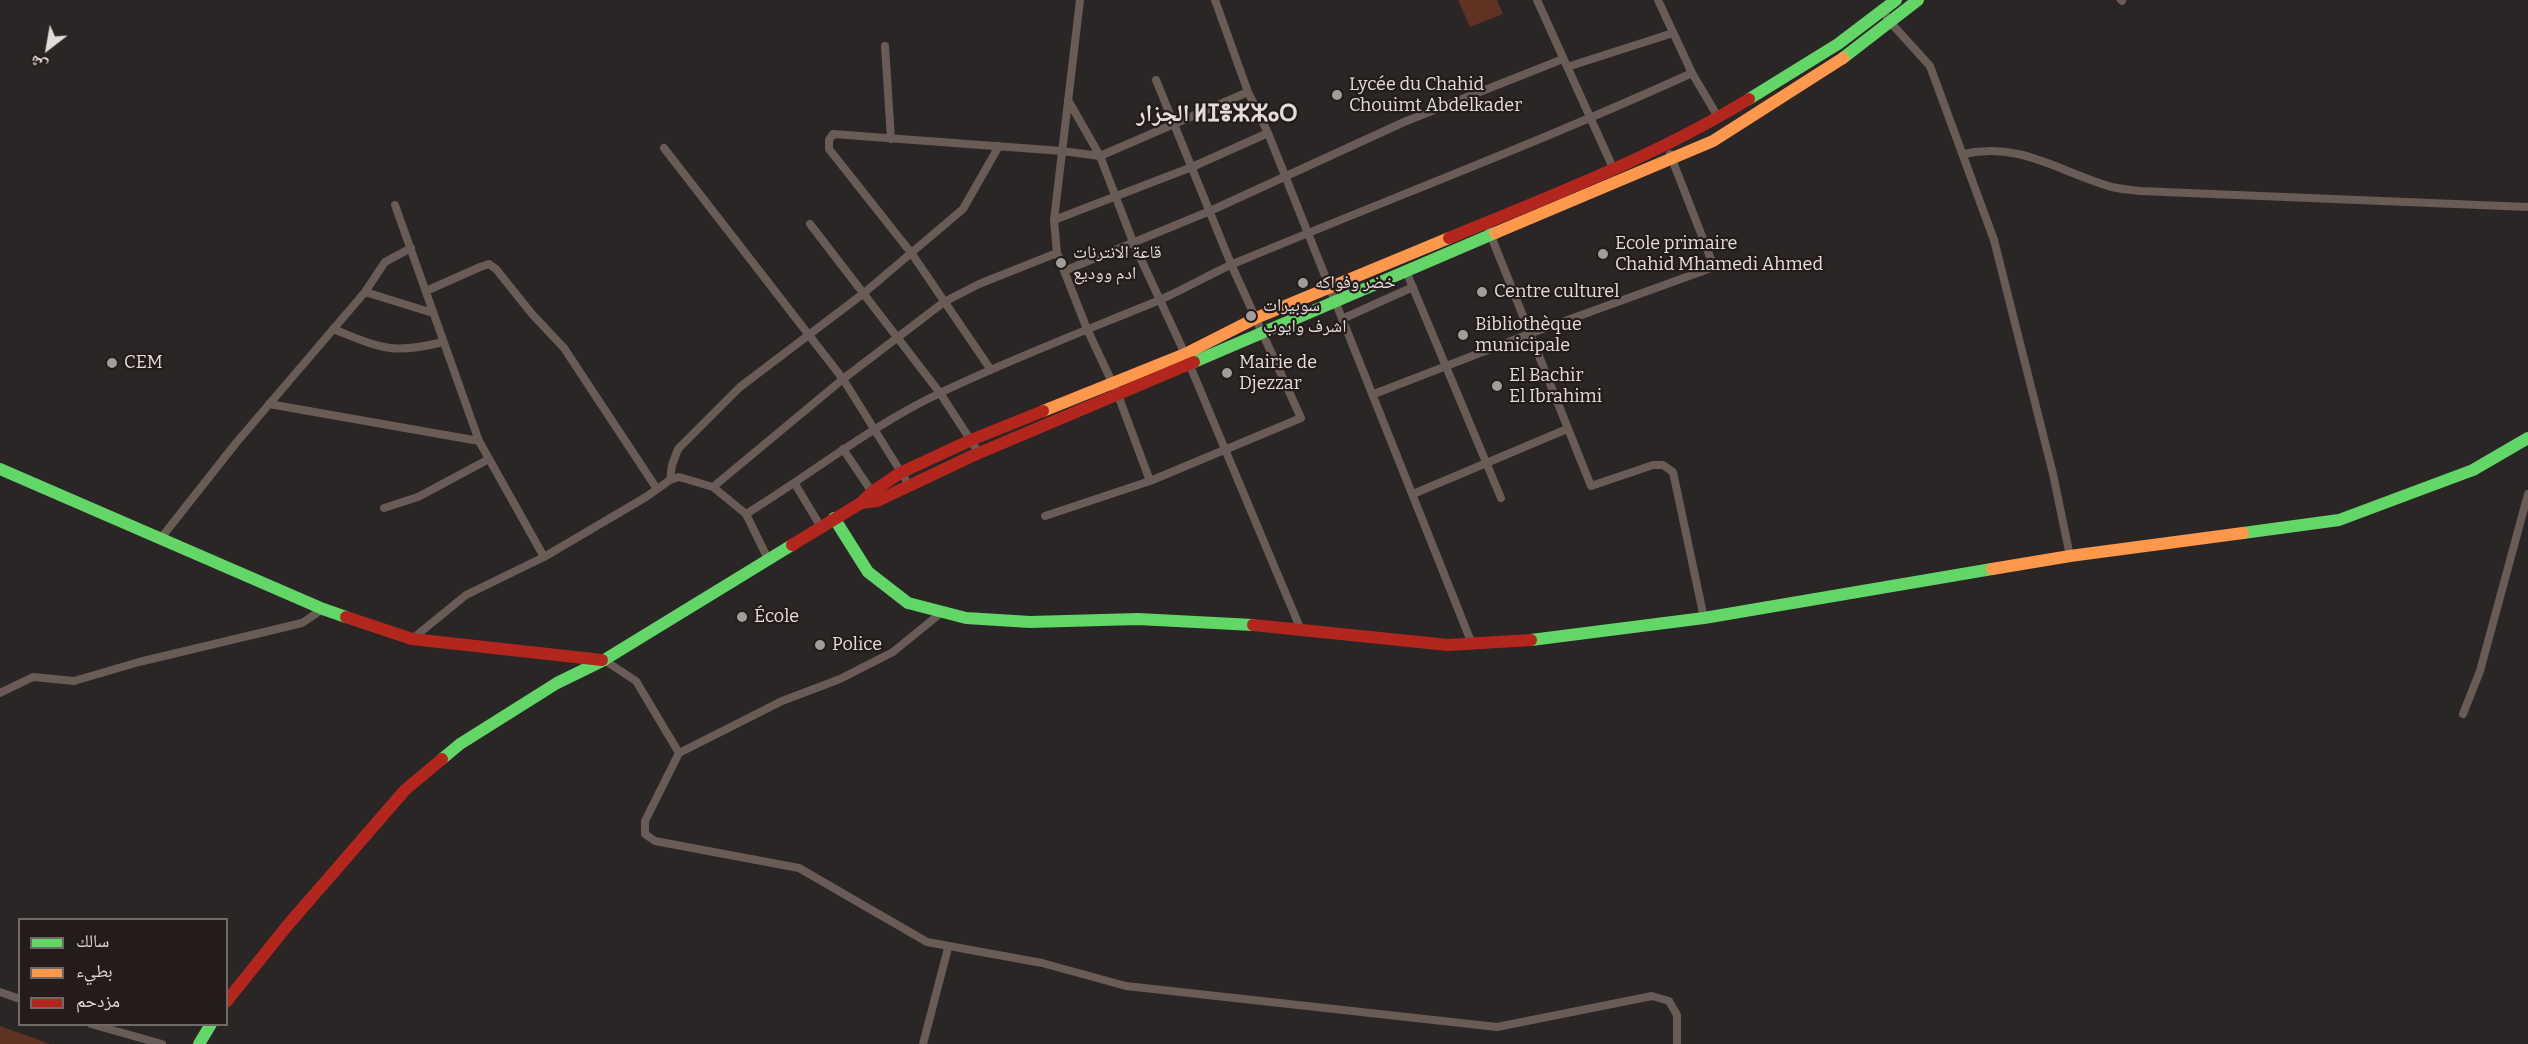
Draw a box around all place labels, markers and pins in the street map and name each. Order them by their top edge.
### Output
place label: Lycée du Chahid Chouimt Abdelkader [1349,74,1522,116]
marker: Lycée du Chahid Chouimt Abdelkader [1330,88,1344,102]
place label: Ecole primaire Chahid Mhamedi Ahmed [1615,233,1823,276]
place label: قاعة الانترنات ادم ووديع [1073,242,1162,284]
marker: Ecole primaire Chahid Mhamedi Ahmed [1596,247,1610,261]
marker: قاعة الانترنات ادم ووديع [1054,256,1068,270]
place label: خضر وفواكه [1315,272,1396,294]
marker: خضر وفواكه [1296,276,1310,290]
place label: Centre culturel [1494,281,1619,303]
marker: Centre culturel [1475,285,1489,299]
place label: سوبيرات اشرف وايوب [1263,295,1346,338]
marker: سوبيرات اشرف وايوب [1244,309,1258,323]
place label: Bibliothèque municipale [1475,314,1582,356]
marker: Bibliothèque municipale [1456,328,1470,342]
place label: CEM [124,352,163,374]
place label: Mairie de Djezzar [1239,352,1317,394]
marker: CEM [105,356,119,370]
place label: El Bachir El Ibrahimi [1509,365,1602,407]
marker: Mairie de Djezzar [1220,366,1234,380]
marker: El Bachir El Ibrahimi [1490,379,1504,393]
place label: École [754,606,799,628]
marker: École [735,610,749,624]
place label: Police [832,634,882,656]
marker: Police [813,638,827,652]

